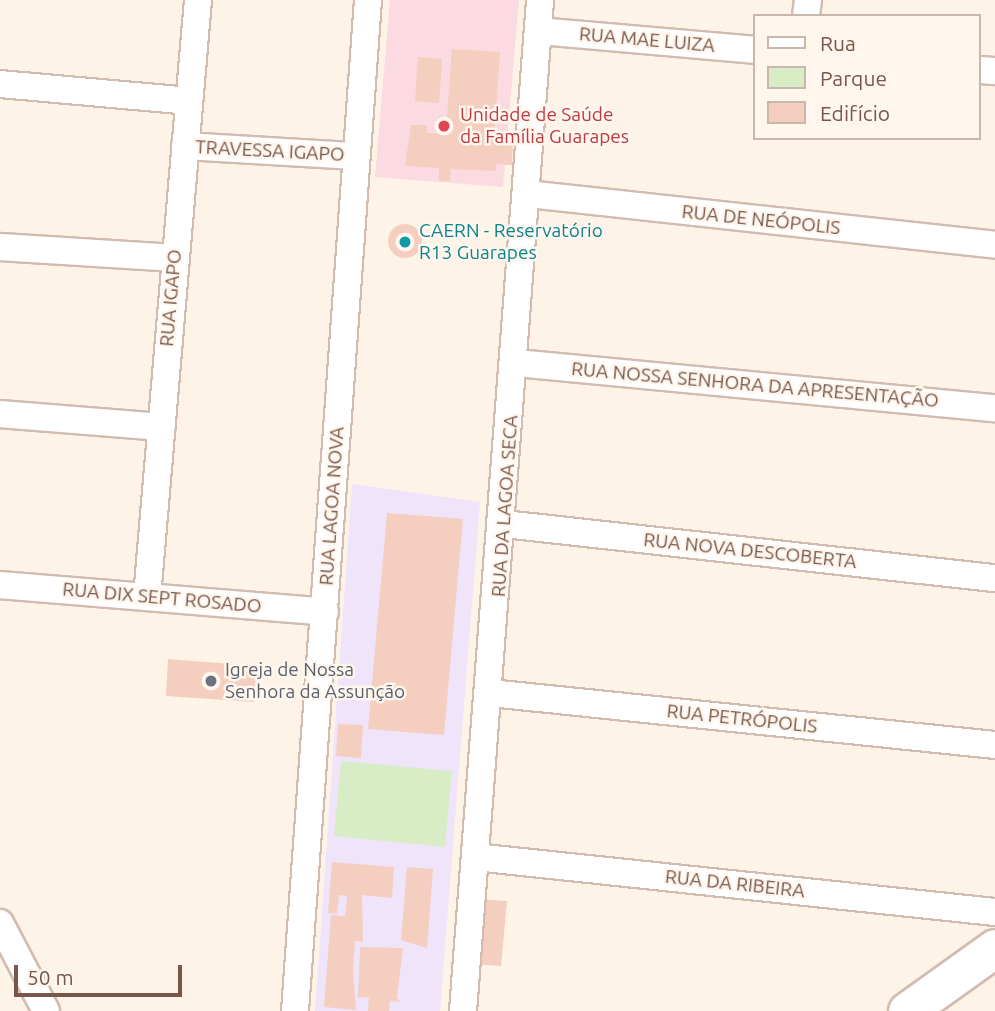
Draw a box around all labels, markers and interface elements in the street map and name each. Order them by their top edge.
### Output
legend [754,14,981,140]
street label: RUA MAE LUIZA [578,23,716,57]
text: Rua [820,31,856,55]
text: Parque [820,66,887,90]
text: Edifício [820,101,890,125]
place label: Unidade de Saúde da Família Guarapes [460,104,629,148]
marker: Unidade de Saúde da Família Guarapes [434,116,454,136]
street label: TRAVESSA IGAPO [195,136,345,166]
street label: RUA DE NEÓPOLIS [681,200,841,240]
place label: CAERN - Reservatório R13 Guarapes [419,220,603,264]
marker: CAERN - Reservatório R13 Guarapes [397,234,413,250]
street label: RUA IGAPO [155,248,187,348]
street label: RUA NOSSA SENHORA DA APRESENTAÇÃO [570,358,940,412]
street label: RUA DA LAGOA SECA [487,414,523,598]
street label: RUA LAGOA NOVA [315,426,349,586]
street label: RUA NOVA DESCOBERTA [642,528,858,574]
street label: RUA DIX SEPT ROSADO [62,578,262,618]
place label: Igreja de Nossa Senhora da Assunção [225,659,405,703]
marker: Igreja de Nossa Senhora da Assunção [203,673,219,689]
street label: RUA PETRÓPOLIS [666,700,818,738]
street label: RUA DA RIBEIRA [664,865,806,903]
scale bar [18,951,186,995]
text: 50 m [27,965,74,989]

